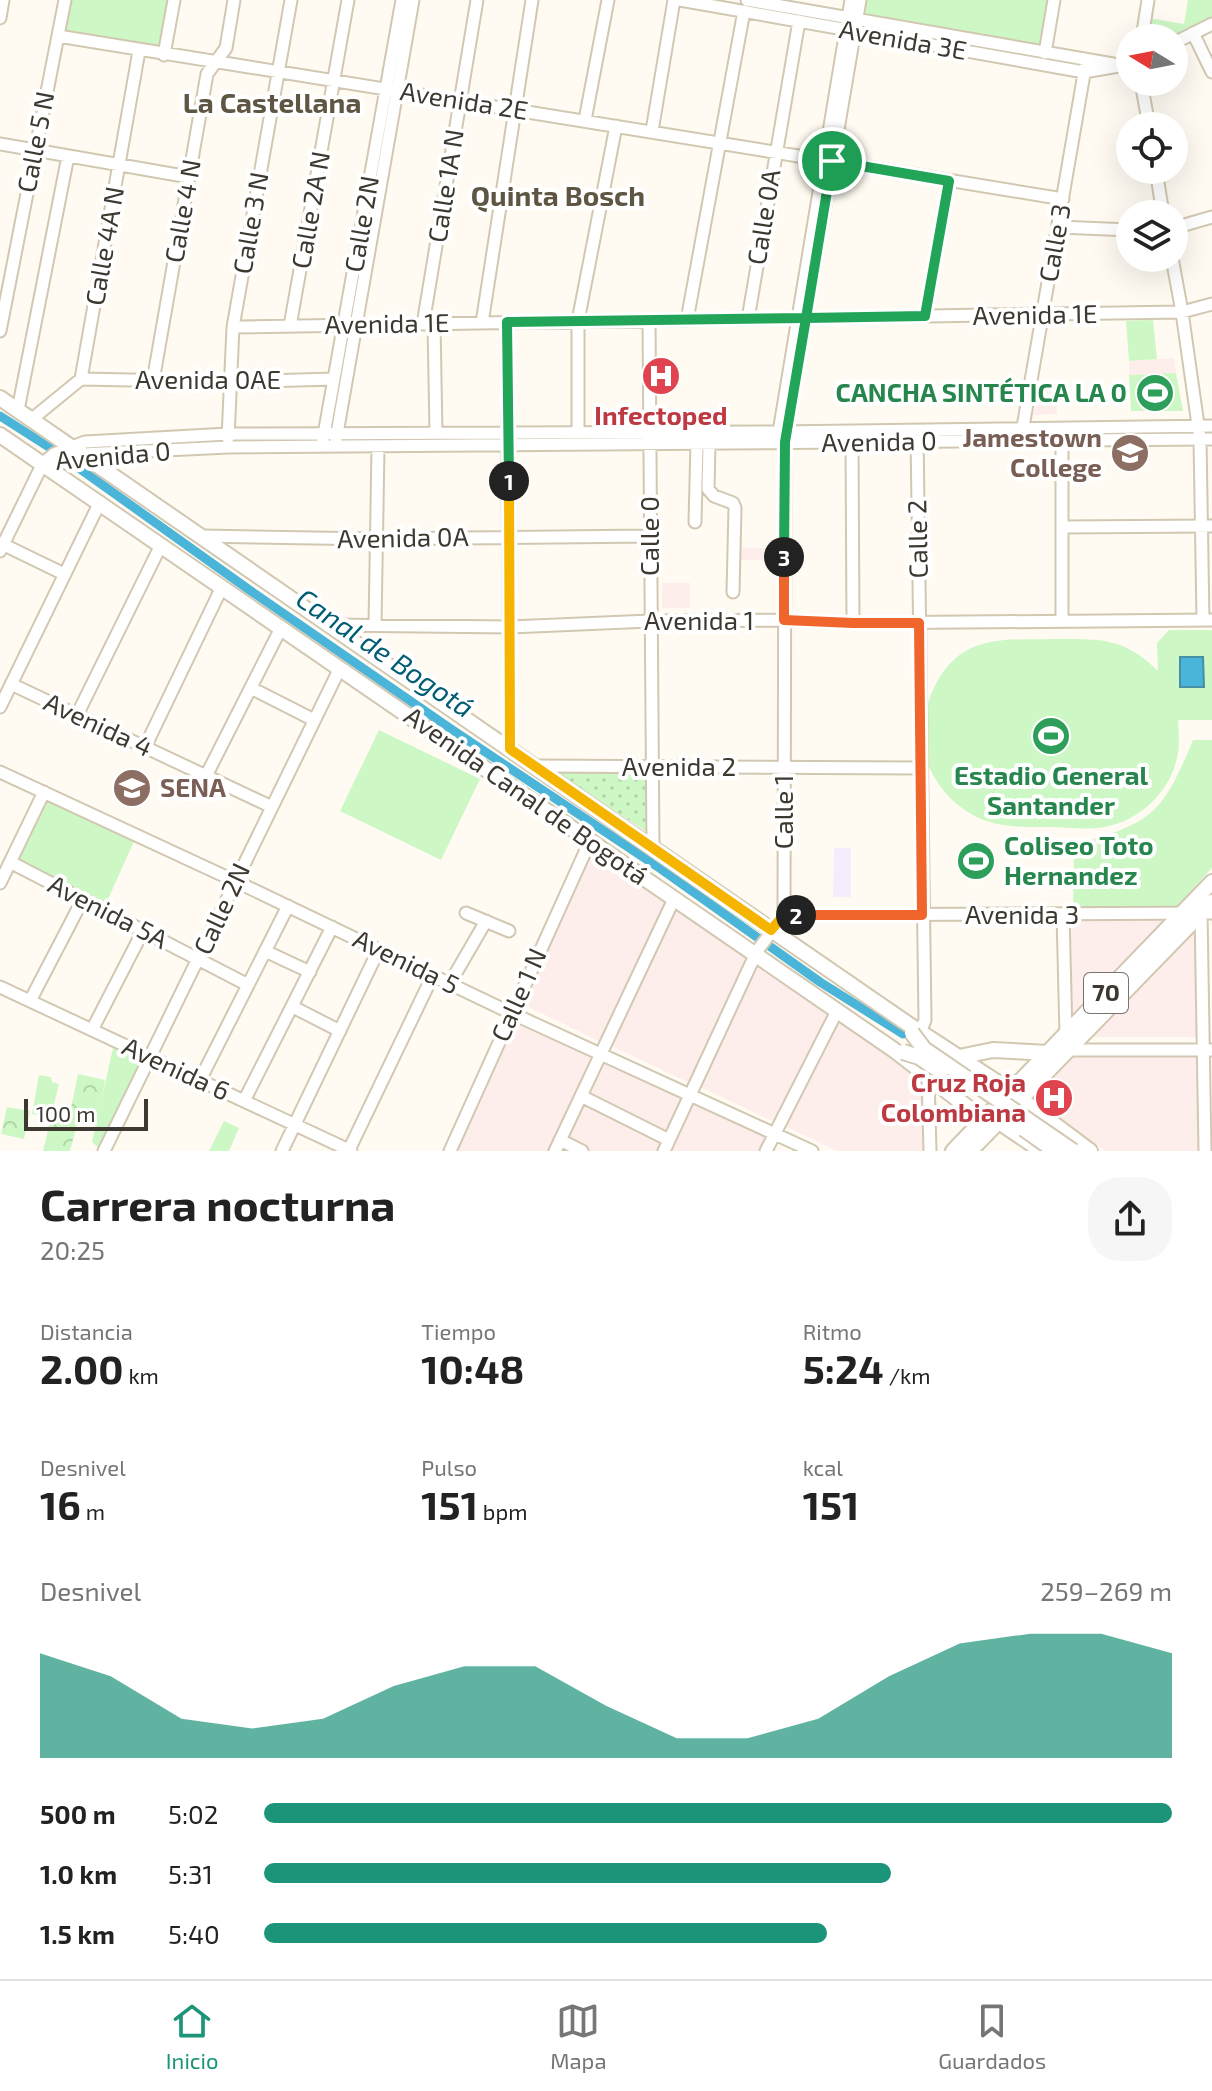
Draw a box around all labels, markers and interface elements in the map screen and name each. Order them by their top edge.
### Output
street label: Avenida 3E [837,12,969,65]
north arrow [1116,24,1188,96]
map controls [1116,24,1188,272]
street label: Avenida 2E [398,74,530,125]
district label: La Castellana [183,85,361,119]
street label: Calle 5 N [10,89,60,195]
button: locate [1116,112,1188,184]
street label: Calle 1A N [420,127,469,245]
pin [798,127,866,195]
icon: arrive [810,139,854,183]
street label: Calle 2A N [284,149,335,271]
street label: Calle 4 N [157,157,206,265]
street label: Calle 0A [740,167,785,267]
street label: Calle 3 N [225,169,274,276]
street label: Calle 2N [337,173,384,274]
district label: Quinta Bosch [471,178,645,213]
street label: Calle 4A N [78,184,129,308]
button: layers [1116,200,1188,272]
street label: Calle 3 [1031,201,1076,284]
street label: Avenida 1E [972,297,1098,330]
street label: Avenida 1E [324,306,450,339]
hospital icon: Infectoped [640,355,682,397]
street label: Avenida 0AE [135,363,281,394]
sports icon: CANCHA SINTÉTICA LA 0 [1134,372,1176,414]
place label: CANCHA SINTÉTICA LA 0 [836,376,1127,407]
place label: Infectoped [594,399,728,430]
place label: Jamestown College [963,421,1102,482]
street label: Avenida 0 [821,424,937,457]
school or university icon: Jamestown College [1109,432,1151,474]
street label: Avenida 0 [54,434,172,475]
pin: 1 [489,461,529,501]
text: 1 [504,468,514,494]
street label: Calle 0 [633,496,664,576]
street label: Calle 2 [900,499,933,579]
street label: Avenida 0A [337,520,469,553]
pin: 3 [764,537,804,577]
text: 3 [778,544,790,570]
water label: Canal de Bogotá [290,580,481,724]
street label: Avenida 1 [644,604,754,635]
street label: Avenida 4 [40,685,158,762]
street label: Avenida Canal de Bogotá [399,699,655,891]
sports icon: Estadio General Santander [1030,715,1072,757]
street label: Avenida 2 [622,750,736,781]
place label: Estadio General Santander [954,759,1149,820]
school or university icon: SENA [111,767,153,809]
place label: SENA [160,771,226,802]
street label: Calle 1 [767,775,798,849]
place label: Coliseo Toto Hernandez [1004,829,1154,890]
sports icon: Coliseo Toto Hernandez [955,840,997,882]
street label: Calle 2N [186,858,255,959]
street label: Avenida 5A [44,867,174,954]
pin: 2 [776,895,816,935]
street label: Avenida 3 [965,898,1079,929]
text: 2 [790,902,802,928]
street label: Avenida 5 [349,922,465,1000]
street label: Calle 1 N [483,943,552,1046]
road number: 70 [1084,973,1128,1013]
street label: Avenida 6 [118,1029,235,1106]
place label: Cruz Roja Colombiana [881,1066,1026,1127]
hospital icon: Cruz Roja Colombiana [1033,1077,1075,1119]
scale bar [24,1095,148,1131]
text: 100 m [36,1100,95,1126]
text: Carrera nocturna [40,1177,395,1230]
button: share [1088,1177,1172,1261]
text: 20:25 [40,1234,105,1265]
text: Distancia [40,1318,133,1344]
text: Tiempo [421,1318,496,1344]
text: Ritmo [803,1318,862,1344]
text: 2.00 [40,1344,123,1392]
text: 10:48 [421,1344,525,1392]
text: 5:24 [803,1344,884,1392]
text: km [123,1362,159,1388]
text: /km [884,1362,931,1388]
text: Desnivel [40,1454,126,1480]
text: Pulso [421,1454,477,1480]
text: kcal [803,1454,843,1480]
text: 16 [40,1480,81,1528]
text: 151 [421,1480,478,1528]
text: 151 [803,1480,859,1528]
text: m [81,1498,105,1524]
text: bpm [478,1498,527,1524]
text: Desnivel [40,1575,141,1606]
text: 259–269 m [1040,1575,1172,1606]
text: 500 m [40,1798,116,1829]
text: 5:02 [168,1798,218,1829]
text: 1.0 km [40,1858,117,1889]
text: 5:31 [168,1858,213,1889]
text: 1.5 km [40,1918,115,1949]
text: 5:40 [168,1918,220,1949]
tab: Inicio [166,1999,219,2073]
tab: Mapa [550,1999,606,2073]
tab: Guardados [938,1999,1046,2073]

